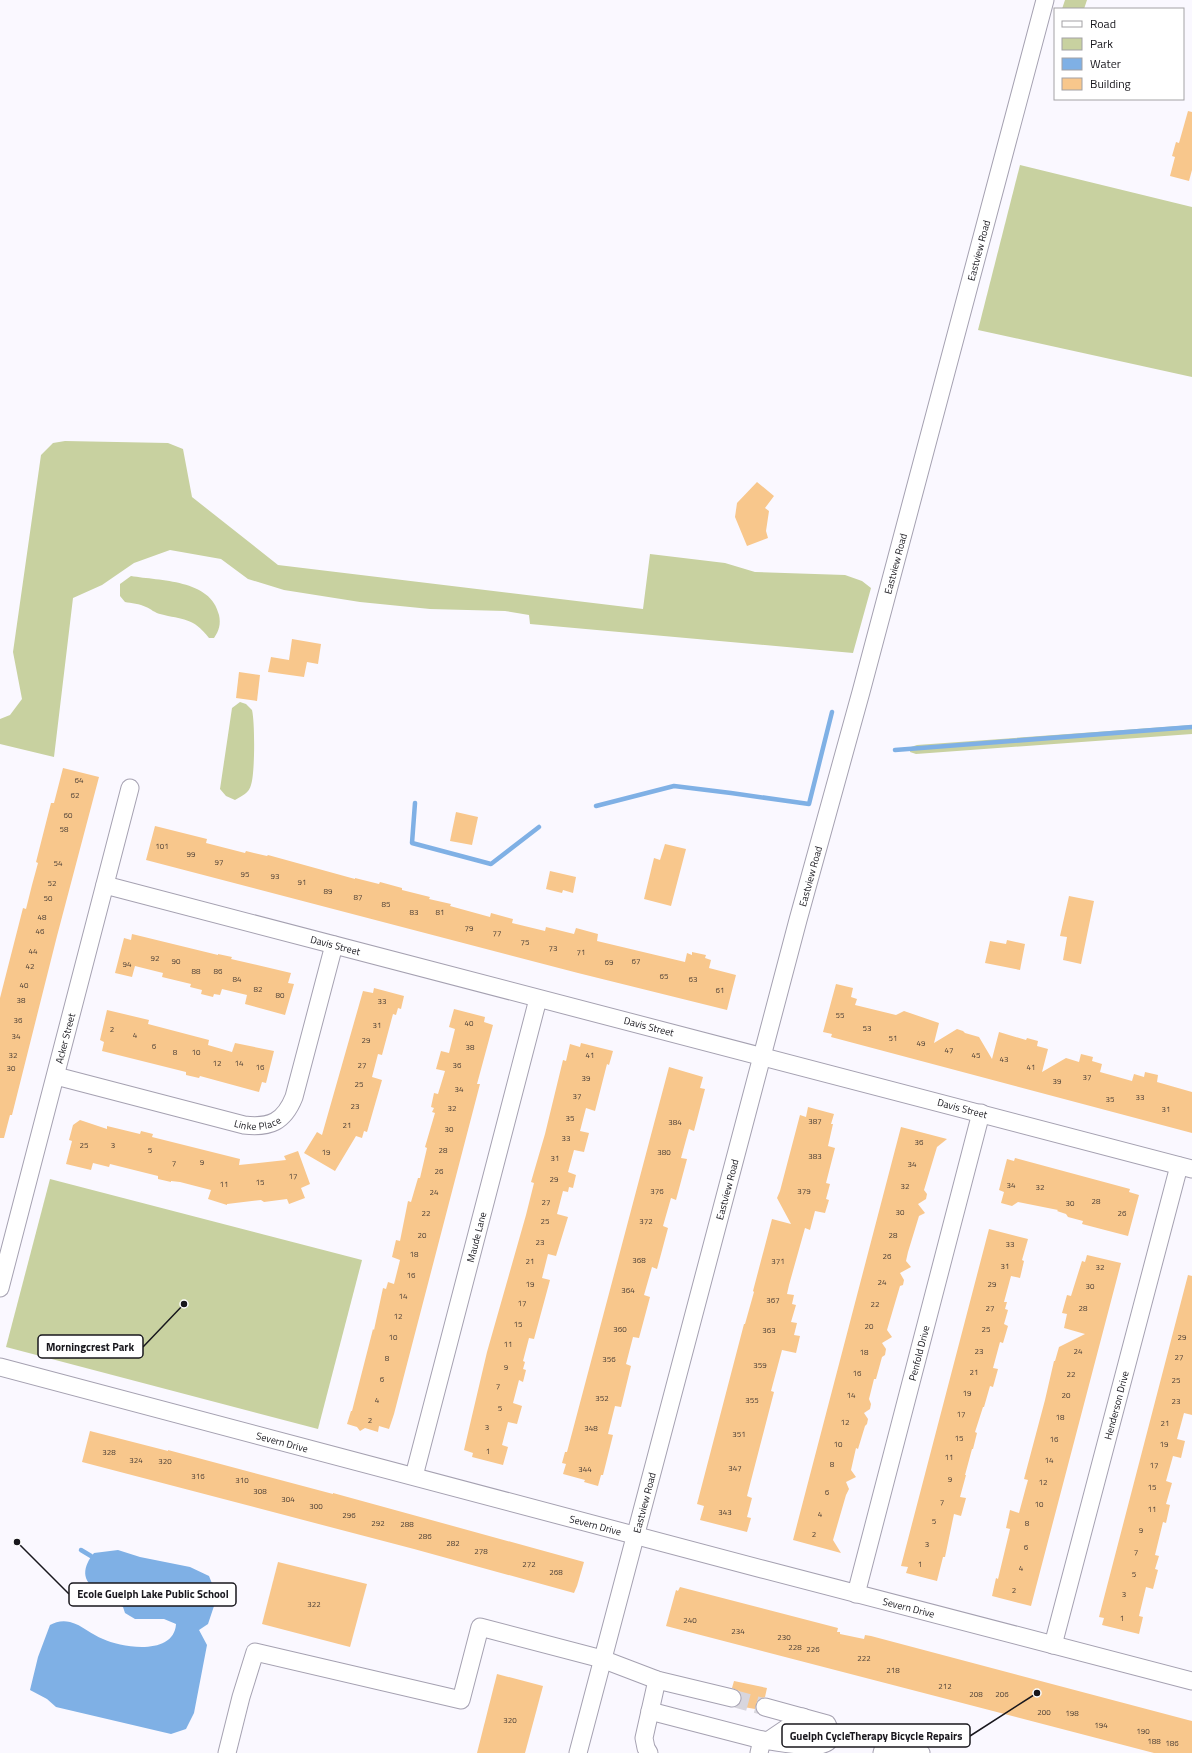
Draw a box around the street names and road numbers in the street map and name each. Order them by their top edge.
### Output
street label: Eastview Road [963,218,994,282]
street label: Eastview Road [880,532,910,596]
street label: Eastview Road [795,844,826,908]
street label: Davis Street [309,931,363,959]
street label: Acker Street [51,1011,79,1065]
street label: Davis Street [622,1013,676,1040]
street label: Davis Street [936,1094,990,1122]
street label: Linke Place [233,1112,284,1133]
street label: Eastview Road [712,1157,742,1221]
street label: Maude Lane [462,1210,490,1264]
street label: Penfold Drive [904,1324,933,1382]
street label: Henderson Drive [1100,1369,1132,1441]
street label: Severn Drive [255,1428,310,1456]
street label: Eastview Road [629,1471,659,1535]
street label: Severn Drive [568,1511,623,1539]
street label: Severn Drive [881,1593,936,1621]

